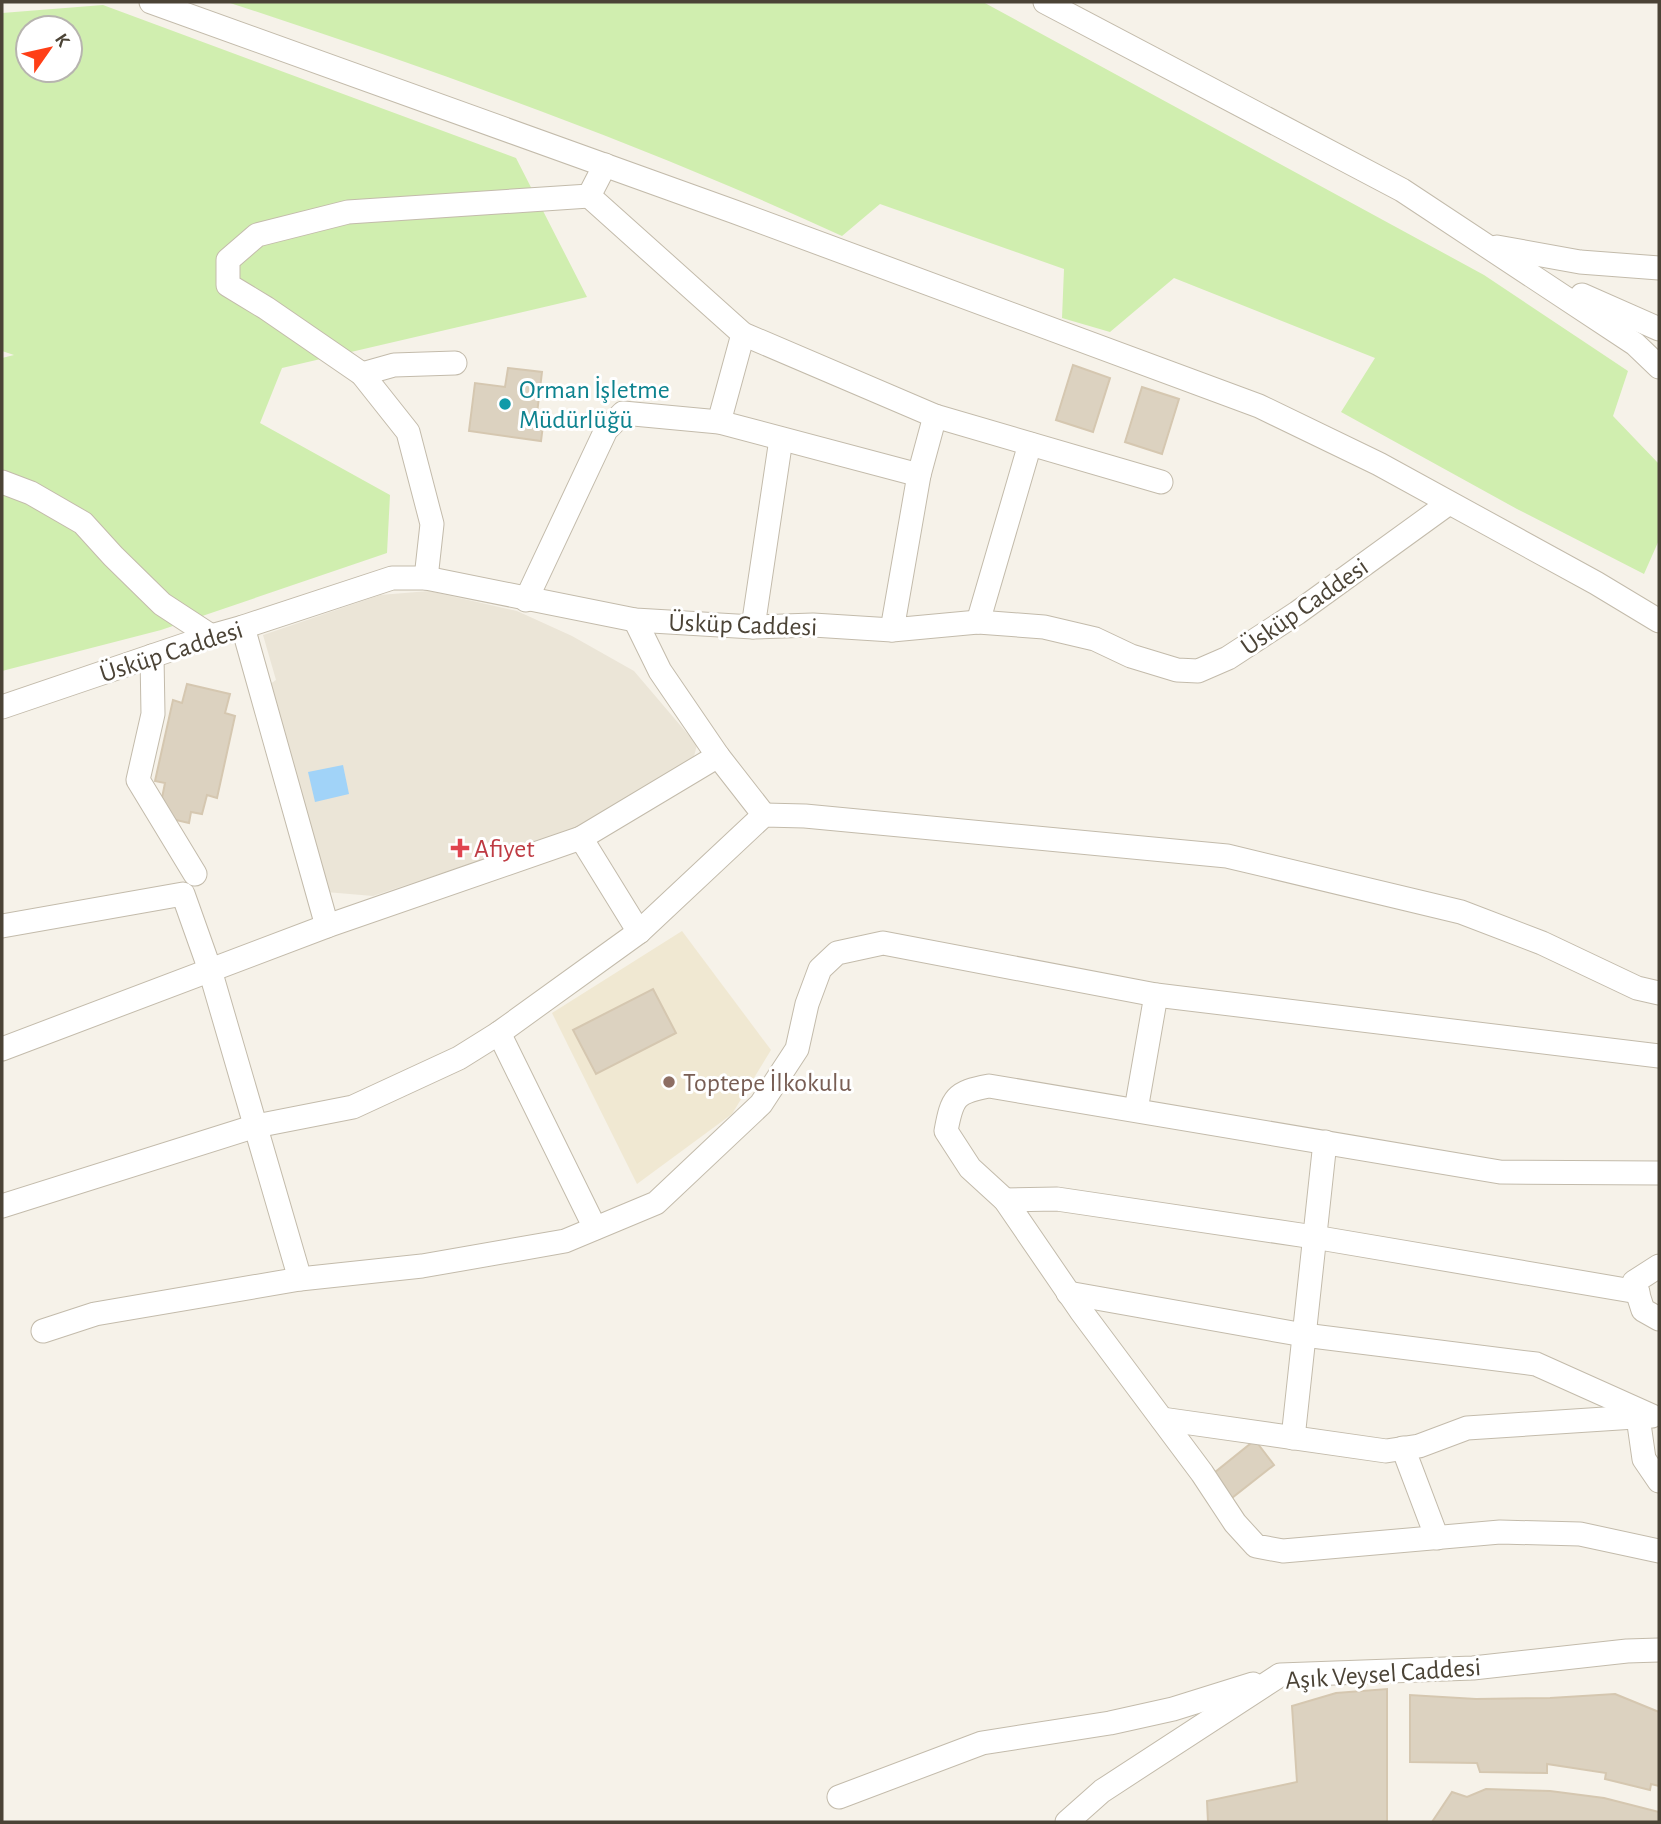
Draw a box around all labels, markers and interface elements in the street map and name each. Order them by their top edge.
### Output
north arrow [14,14,84,84]
text: K [51,30,73,51]
place label: Orman İşletme Müdürlüğü [519,376,670,433]
marker: Orman İşletme Müdürlüğü [497,396,513,412]
street label: Üsküp Caddesi [1236,553,1373,660]
street label: Üsküp Caddesi [668,608,818,641]
street label: Üsküp Caddesi [96,616,246,687]
place label: Afiyet [474,836,534,862]
marker: Afiyet [452,840,468,856]
place label: Toptepe İlkokulu [683,1069,852,1096]
marker: Toptepe İlkokulu [661,1074,677,1090]
street label: Aşık Veysel Caddesi [1284,1654,1482,1694]

